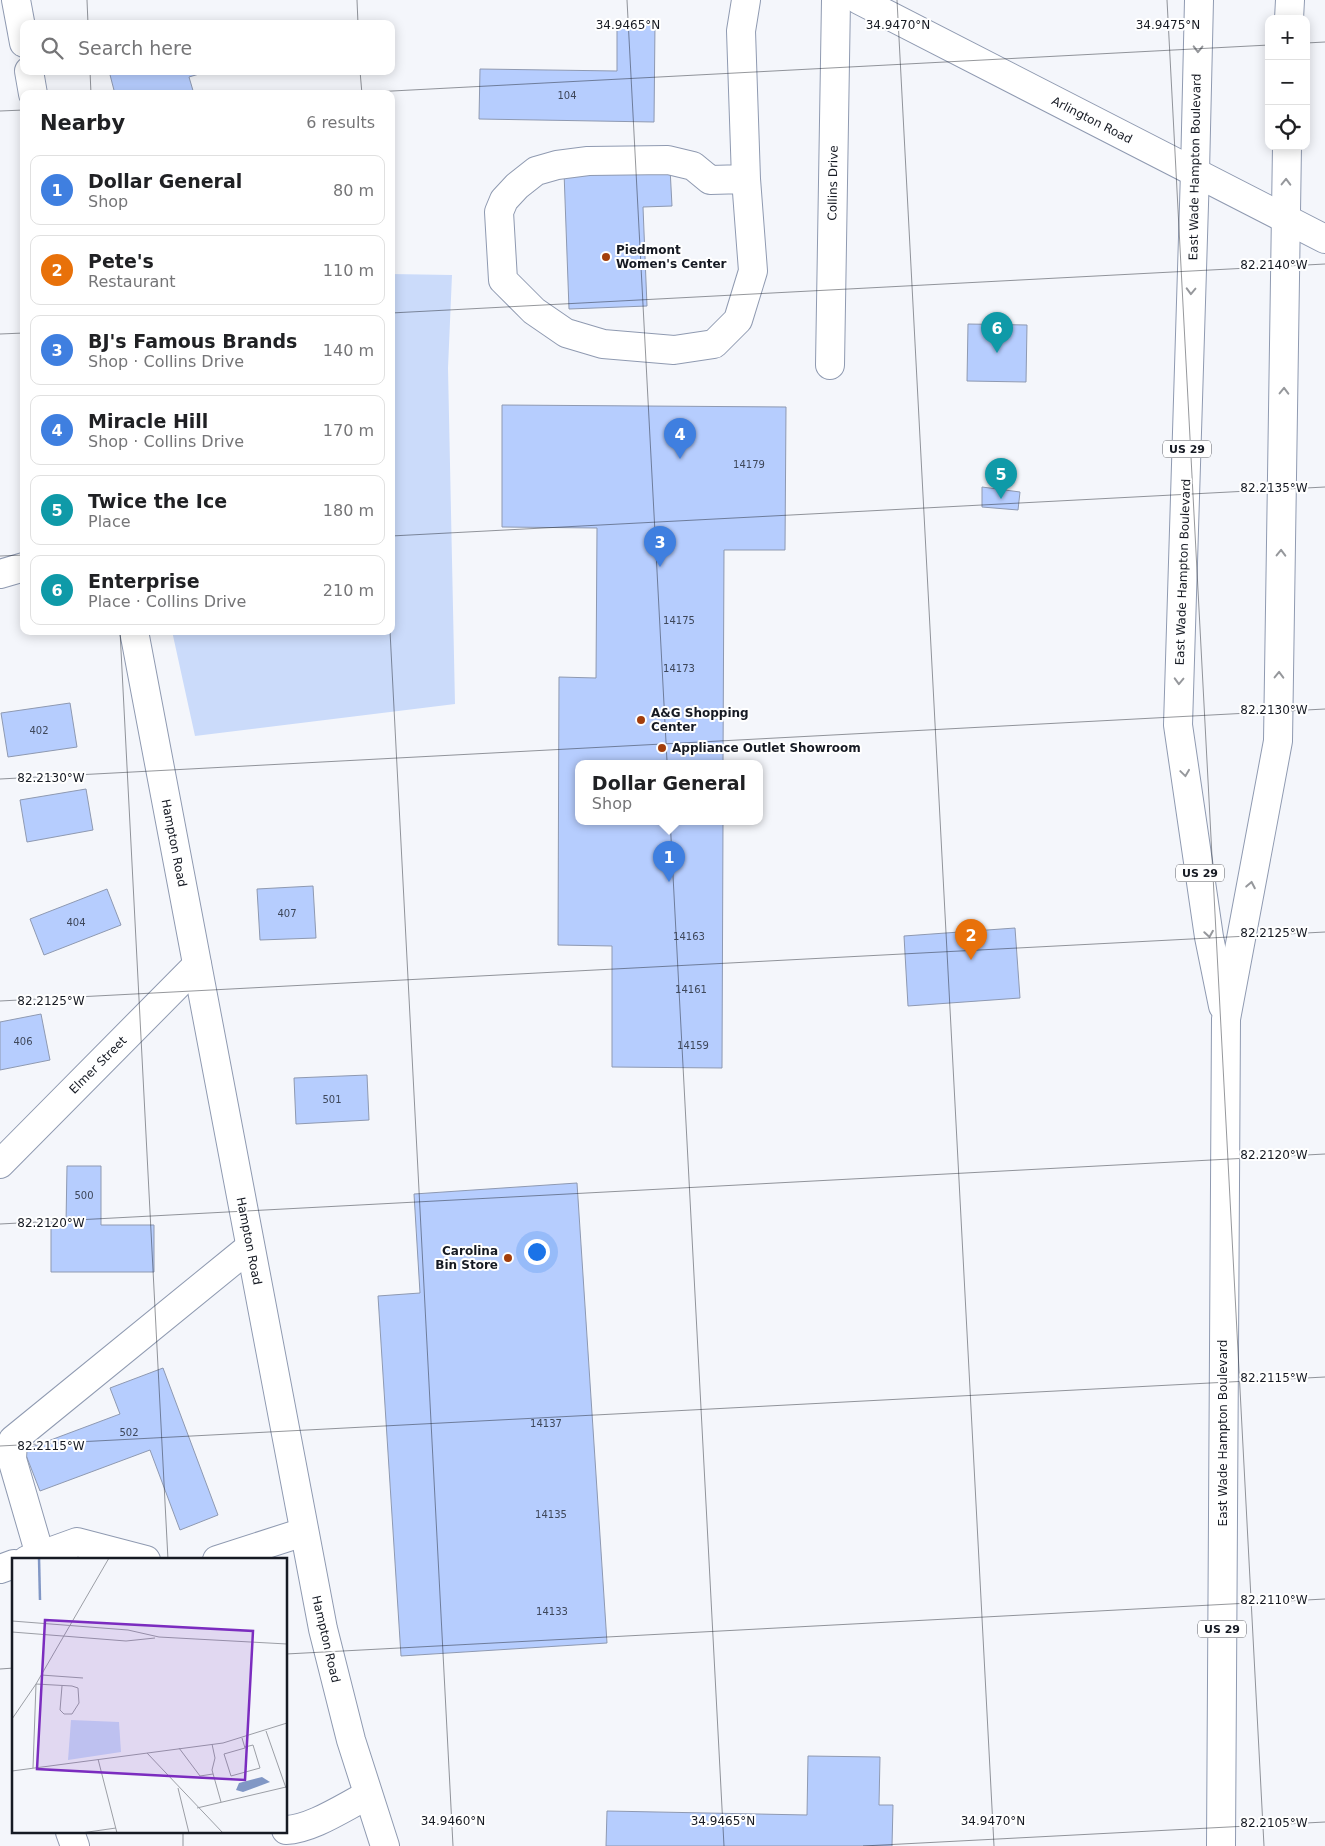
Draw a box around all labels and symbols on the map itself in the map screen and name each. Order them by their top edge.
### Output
text: 34.9465°N [596,18,660,32]
text: 34.9470°N [866,18,930,32]
text: 34.9475°N [1136,18,1200,32]
one-way arrow [1193,45,1203,53]
street label: East Wade Hampton Boulevard [1186,73,1204,261]
house number: 104 [557,90,577,101]
street label: Arlington Road [1049,94,1135,146]
street label: Collins Drive [825,145,841,221]
one-way arrow [1281,178,1291,186]
place label: Piedmont Women's Center [616,243,727,271]
marker: Piedmont Women's Center [600,251,612,263]
text: 82.2140°W [1240,258,1308,272]
one-way arrow [1186,287,1197,295]
pin: 6 [981,312,1013,353]
one-way arrow [1278,387,1289,395]
pin: 4 [664,418,696,459]
road number: US 29 [1163,440,1211,458]
pin: 5 [985,458,1017,499]
house number: 14179 [733,459,765,470]
street label: East Wade Hampton Boulevard [1173,478,1193,666]
text: 82.2135°W [1240,481,1308,495]
pin: 3 [644,526,676,567]
one-way arrow [1276,549,1286,557]
house number: 14175 [663,615,695,626]
house number: 14173 [663,663,695,674]
one-way arrow [1274,671,1284,678]
one-way arrow [1174,678,1184,685]
text: 82.2130°W [1240,703,1308,717]
place label: A&G Shopping Center [651,706,749,734]
marker: A&G Shopping Center [635,714,647,726]
house number: 402 [29,725,49,736]
place label: Appliance Outlet Showroom [672,741,861,755]
marker: Appliance Outlet Showroom [656,742,668,754]
one-way arrow [1179,770,1190,778]
text: 82.2130°W [17,771,85,785]
street label: Hampton Road [159,798,189,888]
pin: 1 [653,841,685,882]
road number: US 29 [1176,864,1224,881]
one-way arrow [1245,881,1255,890]
house number: 407 [277,908,297,919]
house number: 404 [66,917,86,928]
pin: 2 [955,919,987,960]
text: 82.2125°W [1240,926,1308,940]
one-way arrow [1204,930,1214,938]
house number: 14163 [673,931,705,942]
house number: 14161 [675,984,707,995]
text: 82.2125°W [17,994,85,1008]
street label: Elmer Street [66,1033,130,1097]
house number: 406 [13,1036,33,1047]
house number: 14159 [677,1040,709,1051]
house number: 501 [322,1094,342,1105]
text: 82.2120°W [1240,1148,1308,1162]
house number: 500 [74,1190,94,1201]
street label: Hampton Road [234,1196,264,1286]
text: 82.2120°W [17,1216,85,1230]
your location [524,1239,550,1265]
place label: Carolina Bin Store [435,1244,498,1272]
marker: Carolina Bin Store [502,1252,514,1264]
street label: East Wade Hampton Boulevard [1216,1340,1230,1526]
text: 82.2115°W [1240,1371,1308,1385]
house number: 14137 [530,1418,562,1429]
house number: 502 [119,1427,139,1438]
text: 82.2115°W [17,1439,85,1453]
house number: 14135 [535,1509,567,1520]
inset map [12,1558,288,1834]
text: 82.2110°W [1240,1593,1308,1607]
street label: Hampton Road [309,1594,343,1684]
house number: 14133 [536,1606,568,1617]
road number: US 29 [1198,1620,1246,1638]
text: 34.9460°N [421,1814,485,1828]
text: 34.9465°N [691,1814,755,1828]
text: 34.9470°N [961,1814,1025,1828]
text: 82.2105°W [1240,1816,1308,1830]

